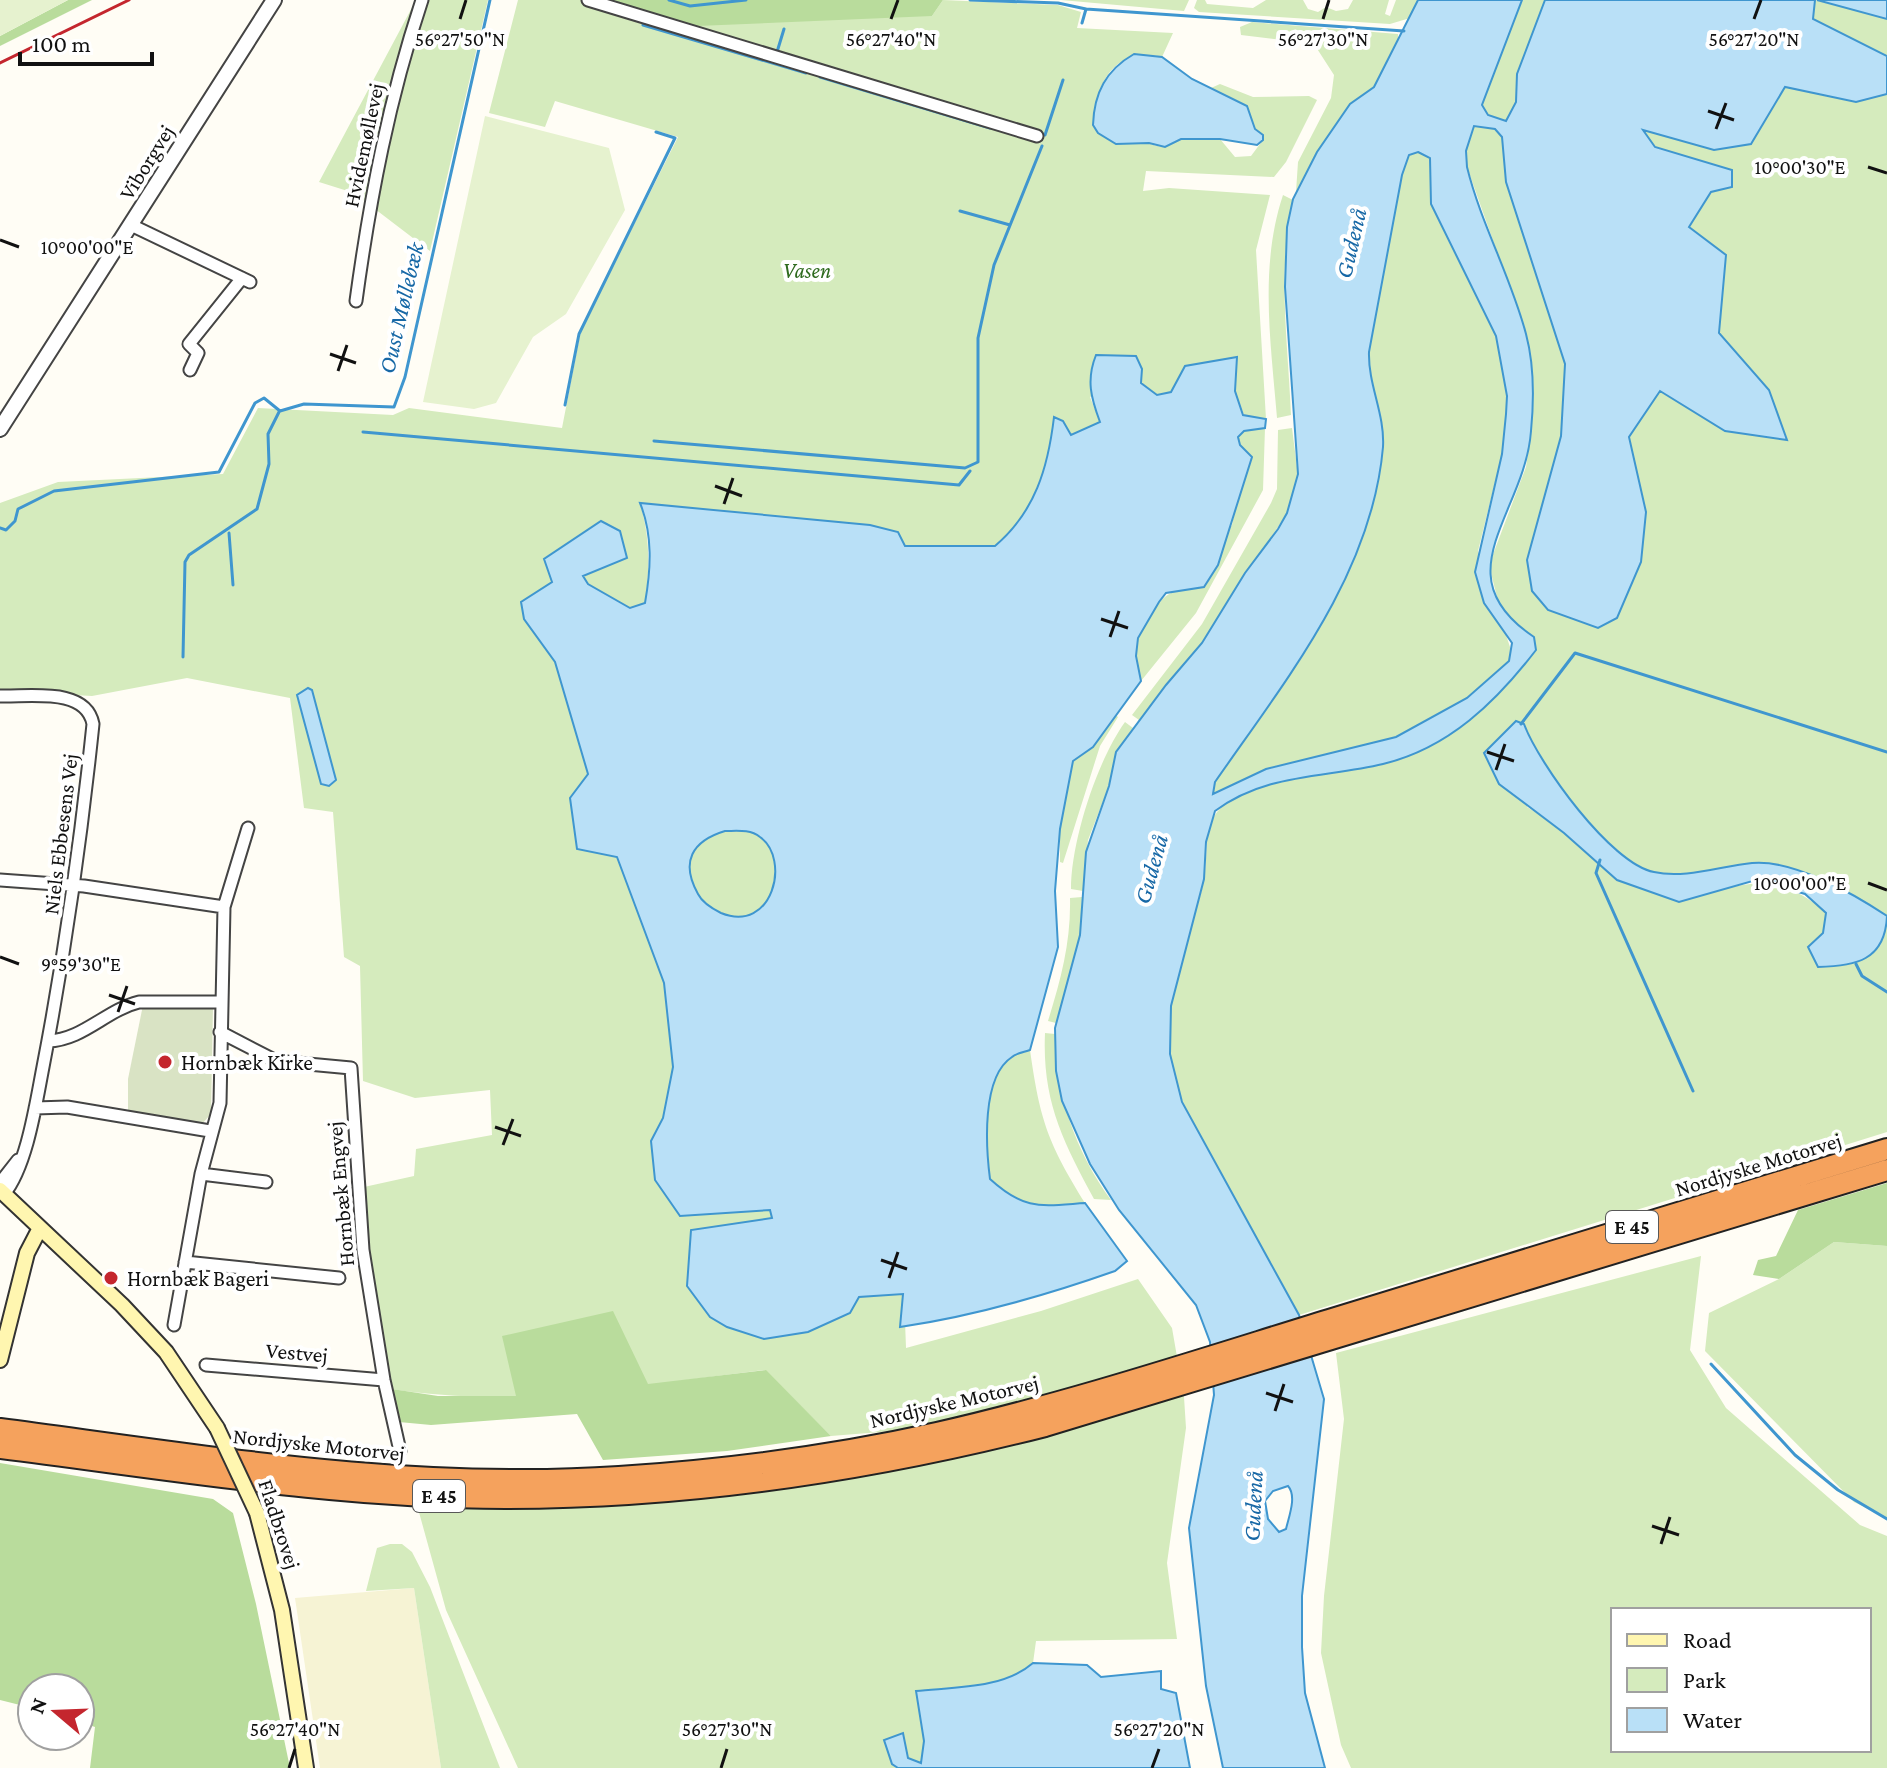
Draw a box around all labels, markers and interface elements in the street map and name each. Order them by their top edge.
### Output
scale bar [20,16,152,66]
text: 56°27'50"N [415,28,505,50]
text: 56°27'40"N [846,28,936,50]
text: 56°27'30"N [1278,28,1368,50]
text: 56°27'20"N [1708,28,1800,50]
text: 100 m [32,30,91,57]
street label: Hvidemøllevej [338,81,389,210]
street label: Viborgvej [114,120,179,204]
text: 10°00'30"E [1755,156,1846,178]
water label: Gudenå [1329,205,1372,281]
text: 10°00'00"E [41,236,133,258]
water label: Oust Møllebæk [372,238,429,376]
park label: Vasen [783,258,831,283]
street label: Niels Ebbesens Vej [38,752,83,916]
water label: Gudenå [1128,831,1173,907]
text: 10°00'00"E [1754,872,1846,894]
text: 9°59'30"E [41,953,121,975]
place label: Hornbæk Kirke [181,1050,313,1075]
marker: Hornbæk Kirke [156,1053,174,1071]
street label: Hornbæk Engvej [322,1120,359,1267]
street label: Nordjyske Motorvej [1672,1127,1844,1202]
road number: E 45 [1606,1211,1658,1243]
place label: Hornbæk Bageri [127,1266,269,1291]
marker: Hornbæk Bageri [102,1269,120,1287]
street label: Vestvej [265,1337,329,1368]
street label: Nordjyske Motorvej [867,1370,1041,1433]
street label: Nordjyske Motorvej [232,1423,406,1466]
water label: Gudenå [1237,1470,1268,1542]
street label: Fladbrovej [253,1476,306,1572]
road number: E 45 [413,1480,465,1512]
legend [1611,1608,1871,1752]
text: Road [1683,1626,1732,1653]
text: Park [1683,1666,1726,1693]
north arrow [16,1672,96,1752]
text: N [23,1694,52,1717]
text: Water [1683,1706,1742,1733]
text: 56°27'40"N [250,1718,340,1740]
text: 56°27'30"N [682,1718,772,1740]
text: 56°27'20"N [1113,1718,1205,1740]

